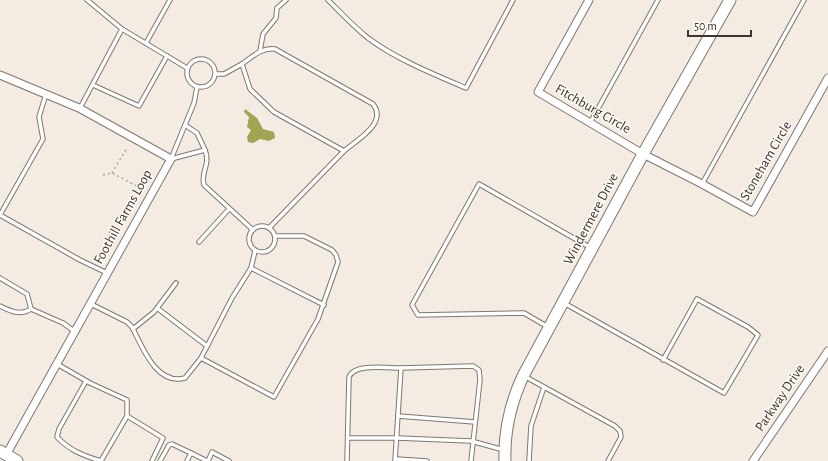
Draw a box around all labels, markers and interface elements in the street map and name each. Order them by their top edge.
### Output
scale bar [688,12,751,38]
text: 50 m [694,20,717,32]
street label: Fitchburg Circle [553,82,633,136]
street label: Stoneham Circle [738,119,794,203]
street label: Foothill Farms Loop [91,168,155,266]
street label: Windermere Drive [561,171,621,267]
street label: Parkway Drive [753,362,807,434]

